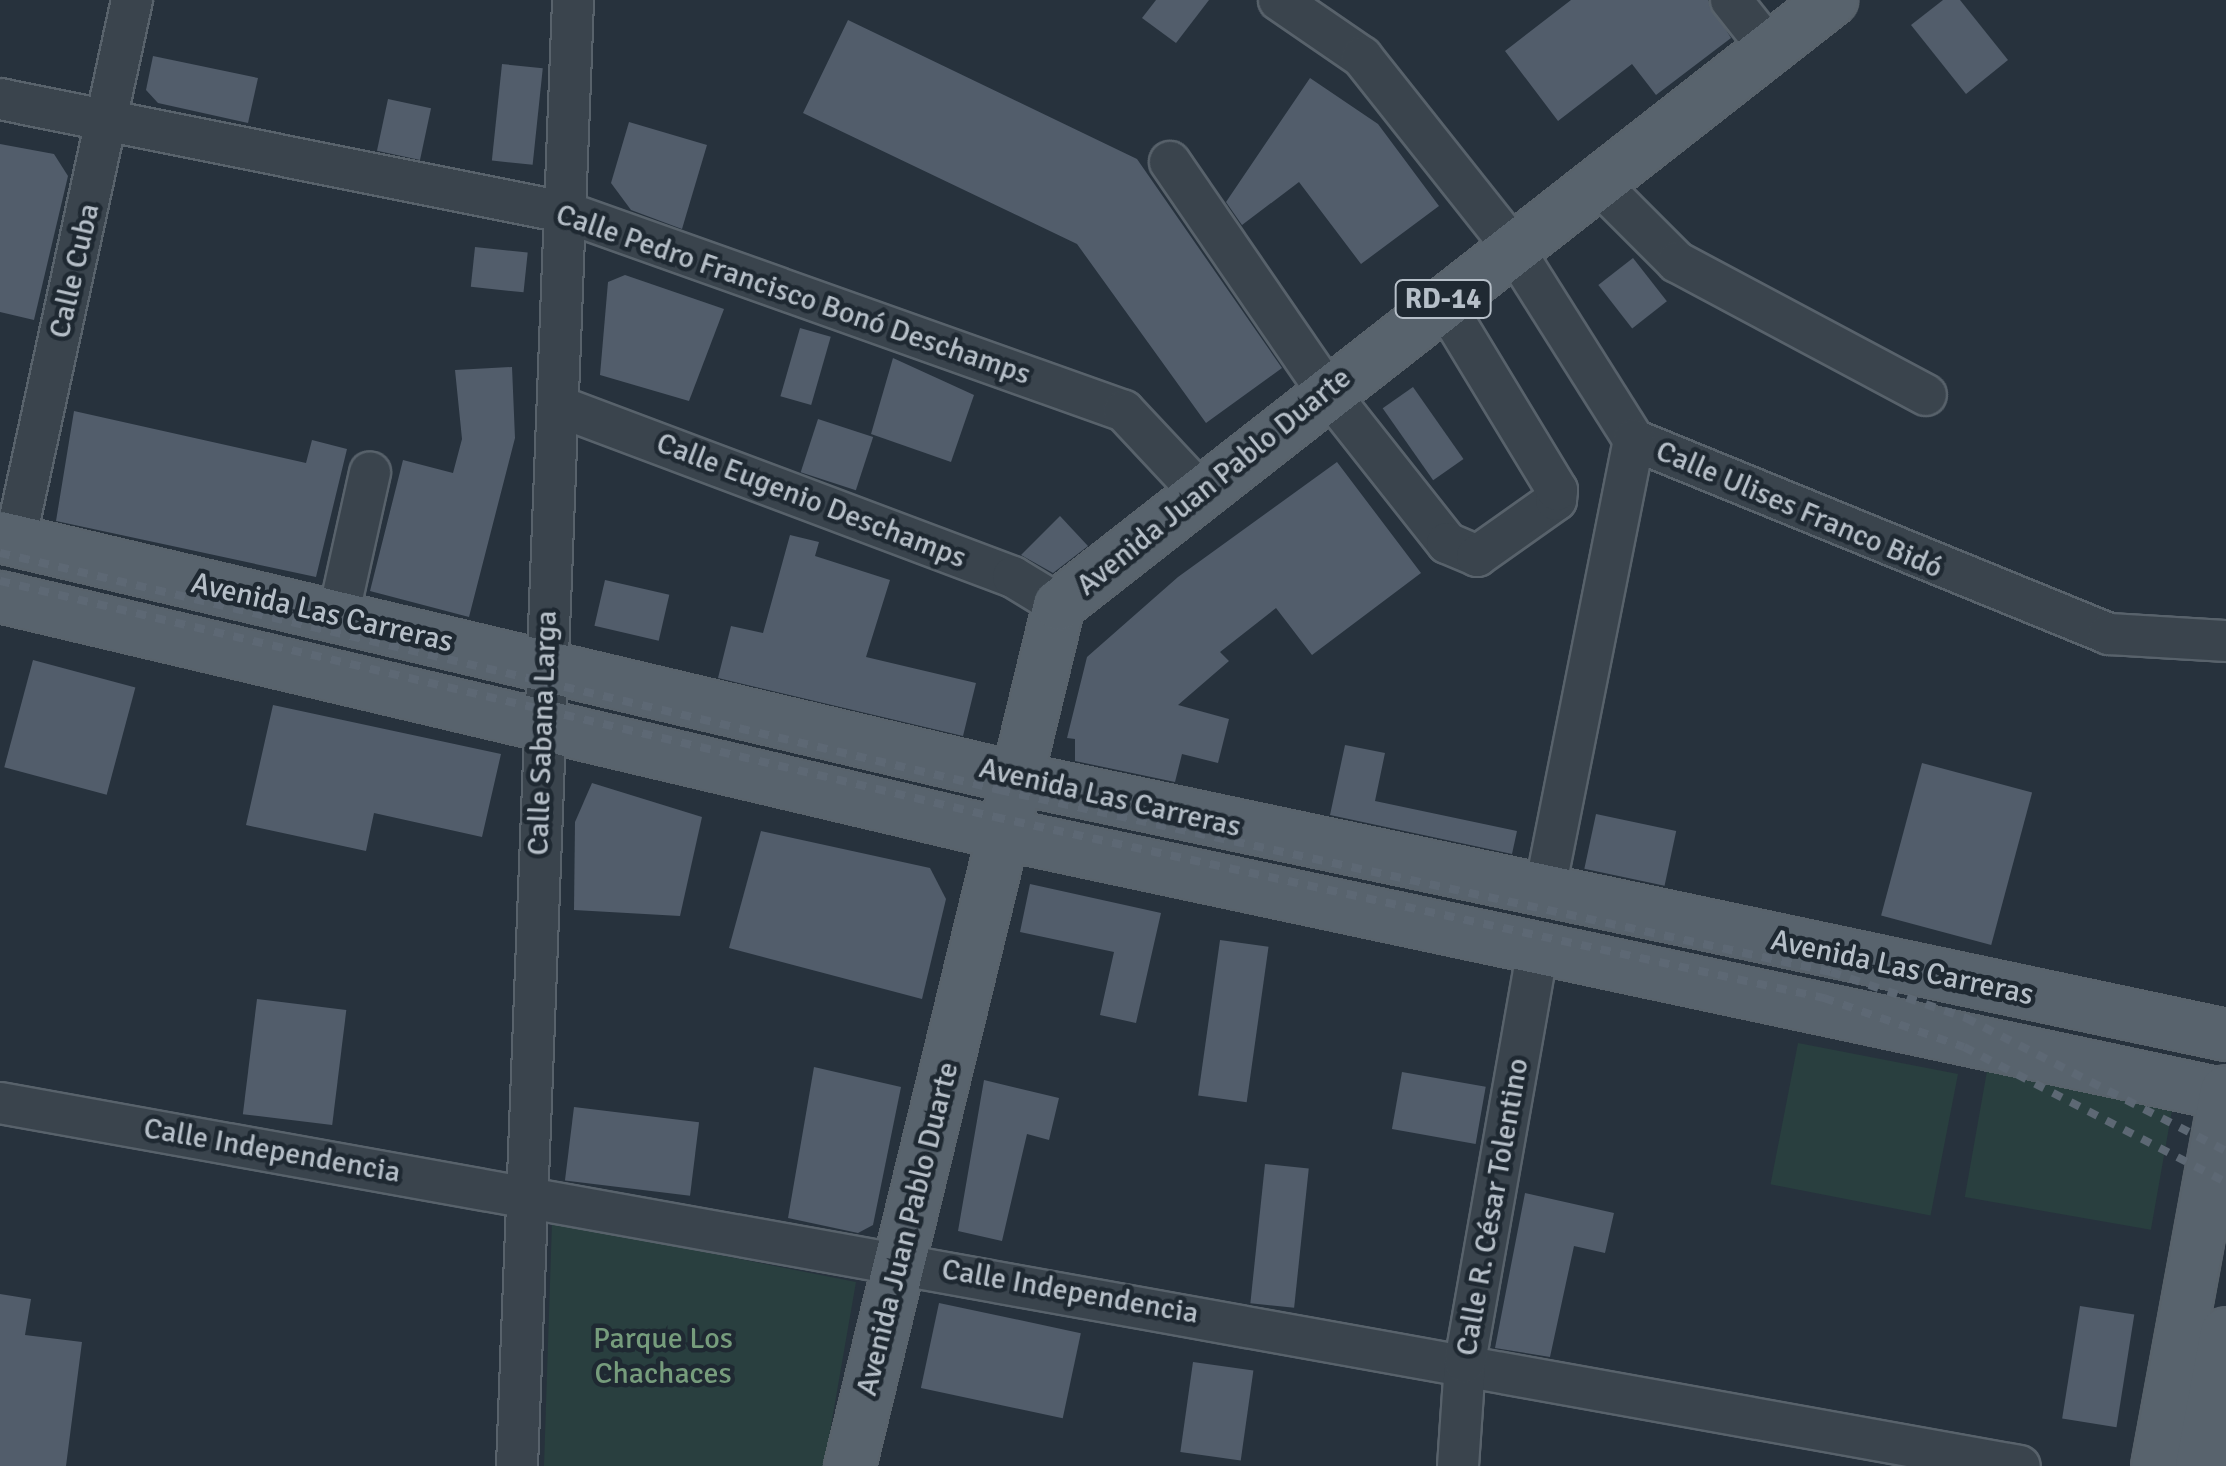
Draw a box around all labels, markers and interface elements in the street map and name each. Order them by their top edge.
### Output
street label: Calle Pedro Francisco Bonó Deschamps [551,197,1035,393]
street label: Calle Cuba [42,200,108,342]
road number: RD-14 [1393,276,1493,322]
street label: Avenida Juan Pablo Duarte [1070,360,1358,604]
street label: Calle Eugenio Deschamps [651,425,971,577]
street label: Calle Ulises Franco Bidó [1650,433,1948,587]
street label: Avenida Las Carreras [188,565,456,661]
street label: Calle Sabana Larga [521,610,565,856]
street label: Avenida Las Carreras [976,750,1244,846]
street label: Avenida Las Carreras [1767,923,2037,1013]
street label: Calle R. César Tolentino [1449,1055,1537,1359]
street label: Avenida Juan Pablo Duarte [849,1059,967,1399]
street label: Calle Independencia [141,1111,403,1191]
street label: Calle Independencia [939,1252,1201,1332]
park label: Parque Los Chachaces [593,1321,733,1392]

